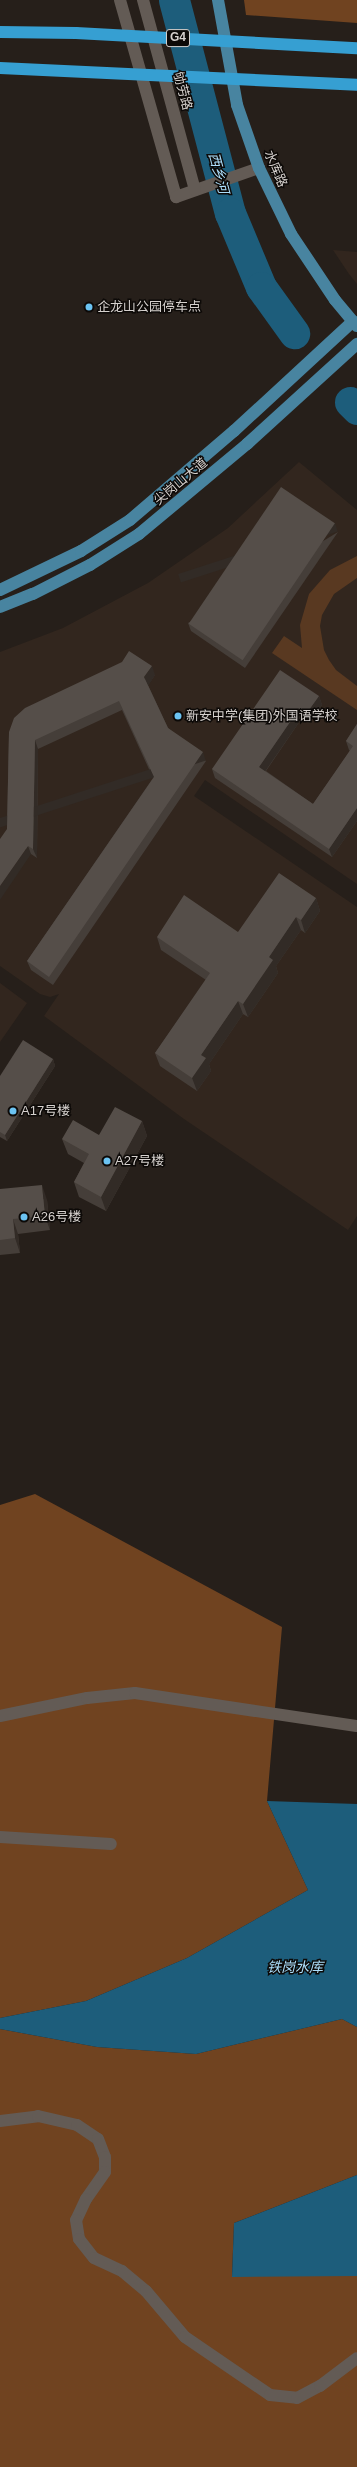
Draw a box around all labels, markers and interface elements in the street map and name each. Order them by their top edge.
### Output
road number: G4 [165,28,191,48]
street label: 劬劳路 [169,70,195,112]
street label: 水库路 [260,148,290,190]
water label: 西乡河 [205,151,233,195]
place label: 企龙山公园停车点 [97,299,201,315]
marker: 企龙山公园停车点 [84,302,94,312]
street label: 尖岗山大道 [151,455,211,509]
place label: 新安中学(集团)外国语学校 [186,708,338,724]
marker: 新安中学(集团)外国语学校 [173,711,183,721]
place label: A17号楼 [21,1103,70,1119]
marker: A17号楼 [8,1106,18,1116]
place label: A27号楼 [115,1153,164,1169]
marker: A27号楼 [102,1156,112,1166]
place label: A26号楼 [32,1209,81,1225]
marker: A26号楼 [19,1212,29,1222]
water label: 铁岗水库 [267,1959,323,1975]

